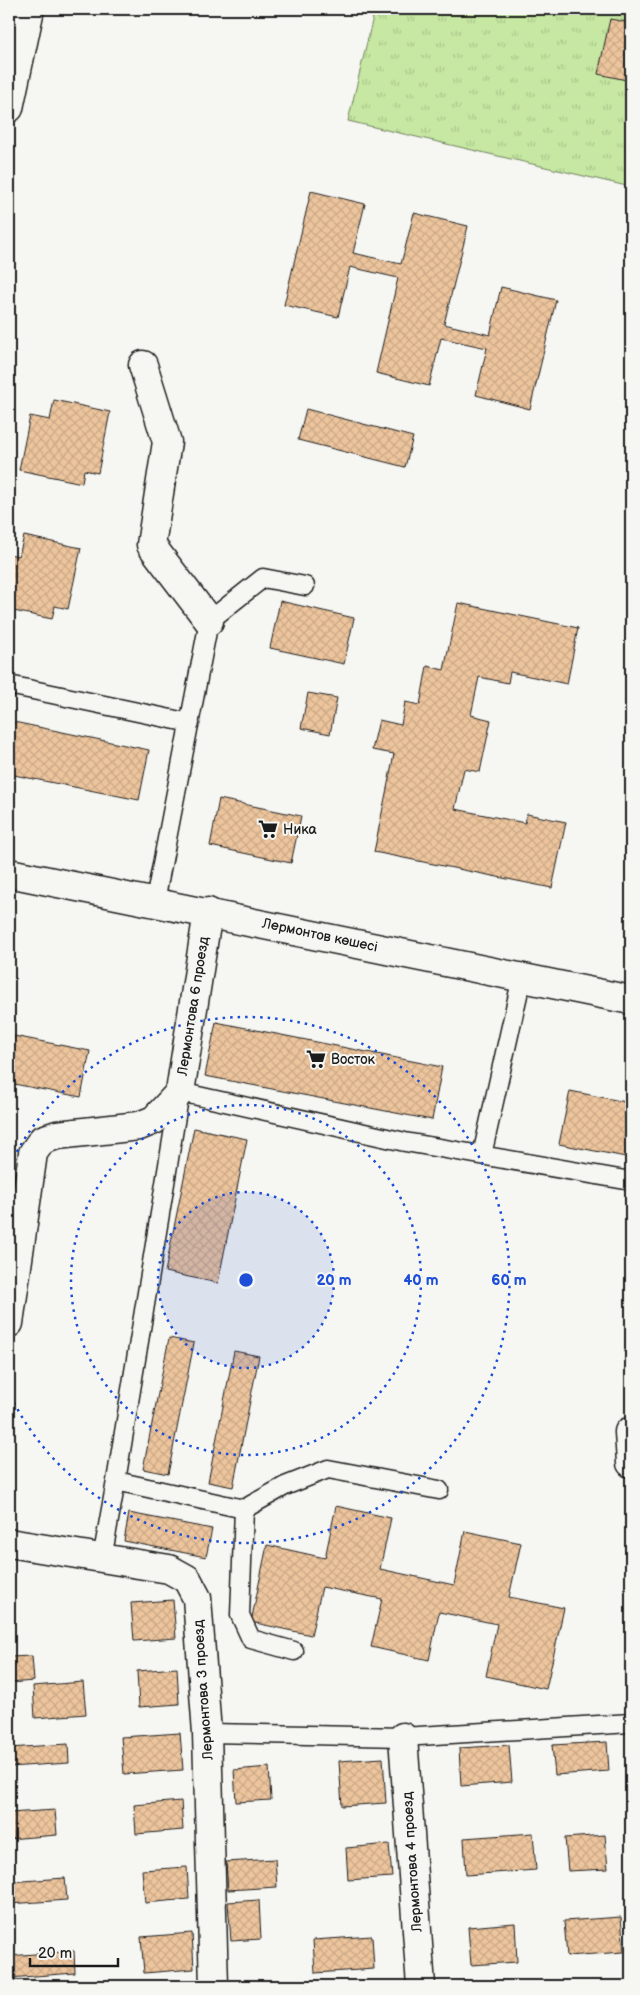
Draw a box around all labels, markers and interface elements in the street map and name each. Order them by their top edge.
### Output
supermarket icon: Ника [257,818,279,840]
place label: Ника [283,821,317,838]
street label: Лермонтов көшесі [260,914,379,956]
street label: Лермонтова 6 проезд [173,935,212,1078]
supermarket icon: Восток [305,1048,327,1070]
place label: Восток [331,1051,376,1068]
centre of rings [237,1271,255,1289]
text: 20 m [317,1271,352,1290]
text: 40 m [403,1271,439,1290]
text: 60 m [491,1271,527,1290]
street label: Лермонтова 3 проезд [190,1619,216,1762]
street label: Лермонтова 4 проезд [399,1791,425,1934]
scale bar [30,1935,118,1967]
text: 20 m [38,1944,72,1963]

